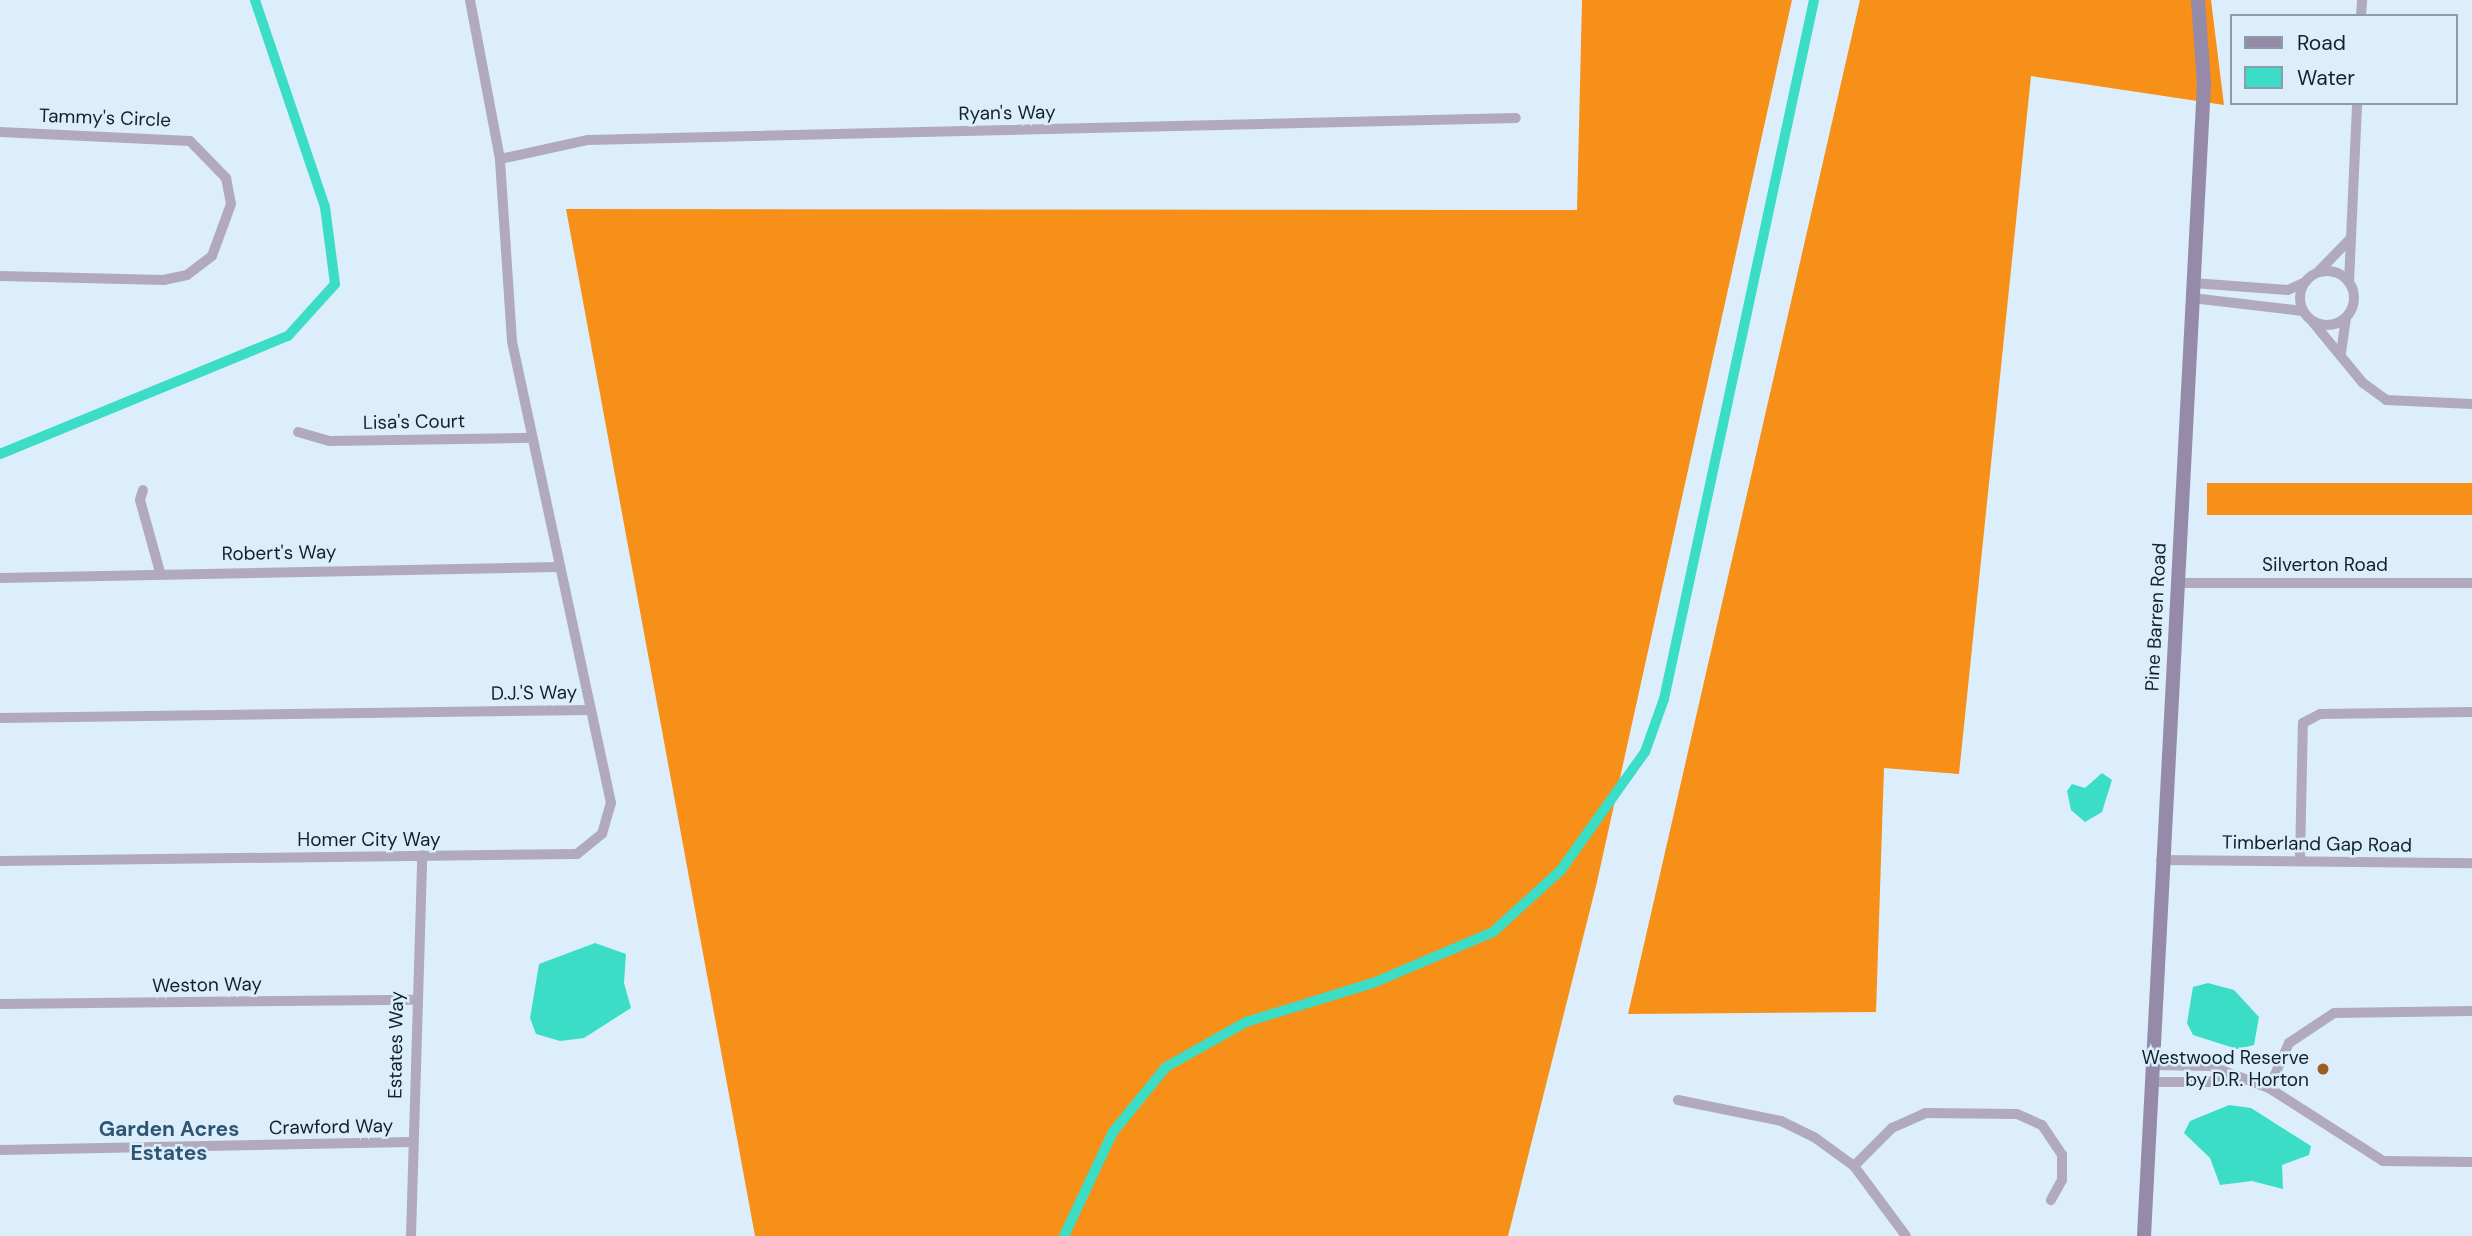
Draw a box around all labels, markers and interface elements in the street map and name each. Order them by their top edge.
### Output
legend [2230,14,2458,105]
text: Road [2297,29,2346,57]
text: Water [2297,64,2355,92]
street label: Ryan's Way [958,101,1056,125]
street label: Tammy's Circle [39,104,171,132]
street label: Lisa's Court [363,410,465,434]
street label: Robert's Way [221,541,337,565]
street label: Pine Barren Road [2141,542,2171,692]
street label: Silverton Road [2262,554,2388,576]
street label: D.J.'S Way [491,681,577,705]
street label: Homer City Way [297,829,441,851]
street label: Timberland Gap Road [2222,831,2412,857]
street label: Weston Way [152,973,262,997]
street label: Estates Way [384,991,408,1099]
place label: Westwood Reserve by D.R. Horton [2141,1047,2309,1091]
marker: Westwood Reserve by D.R. Horton [2315,1061,2331,1077]
street label: Crawford Way [269,1115,393,1139]
district label: Garden Acres Estates [99,1116,239,1166]

